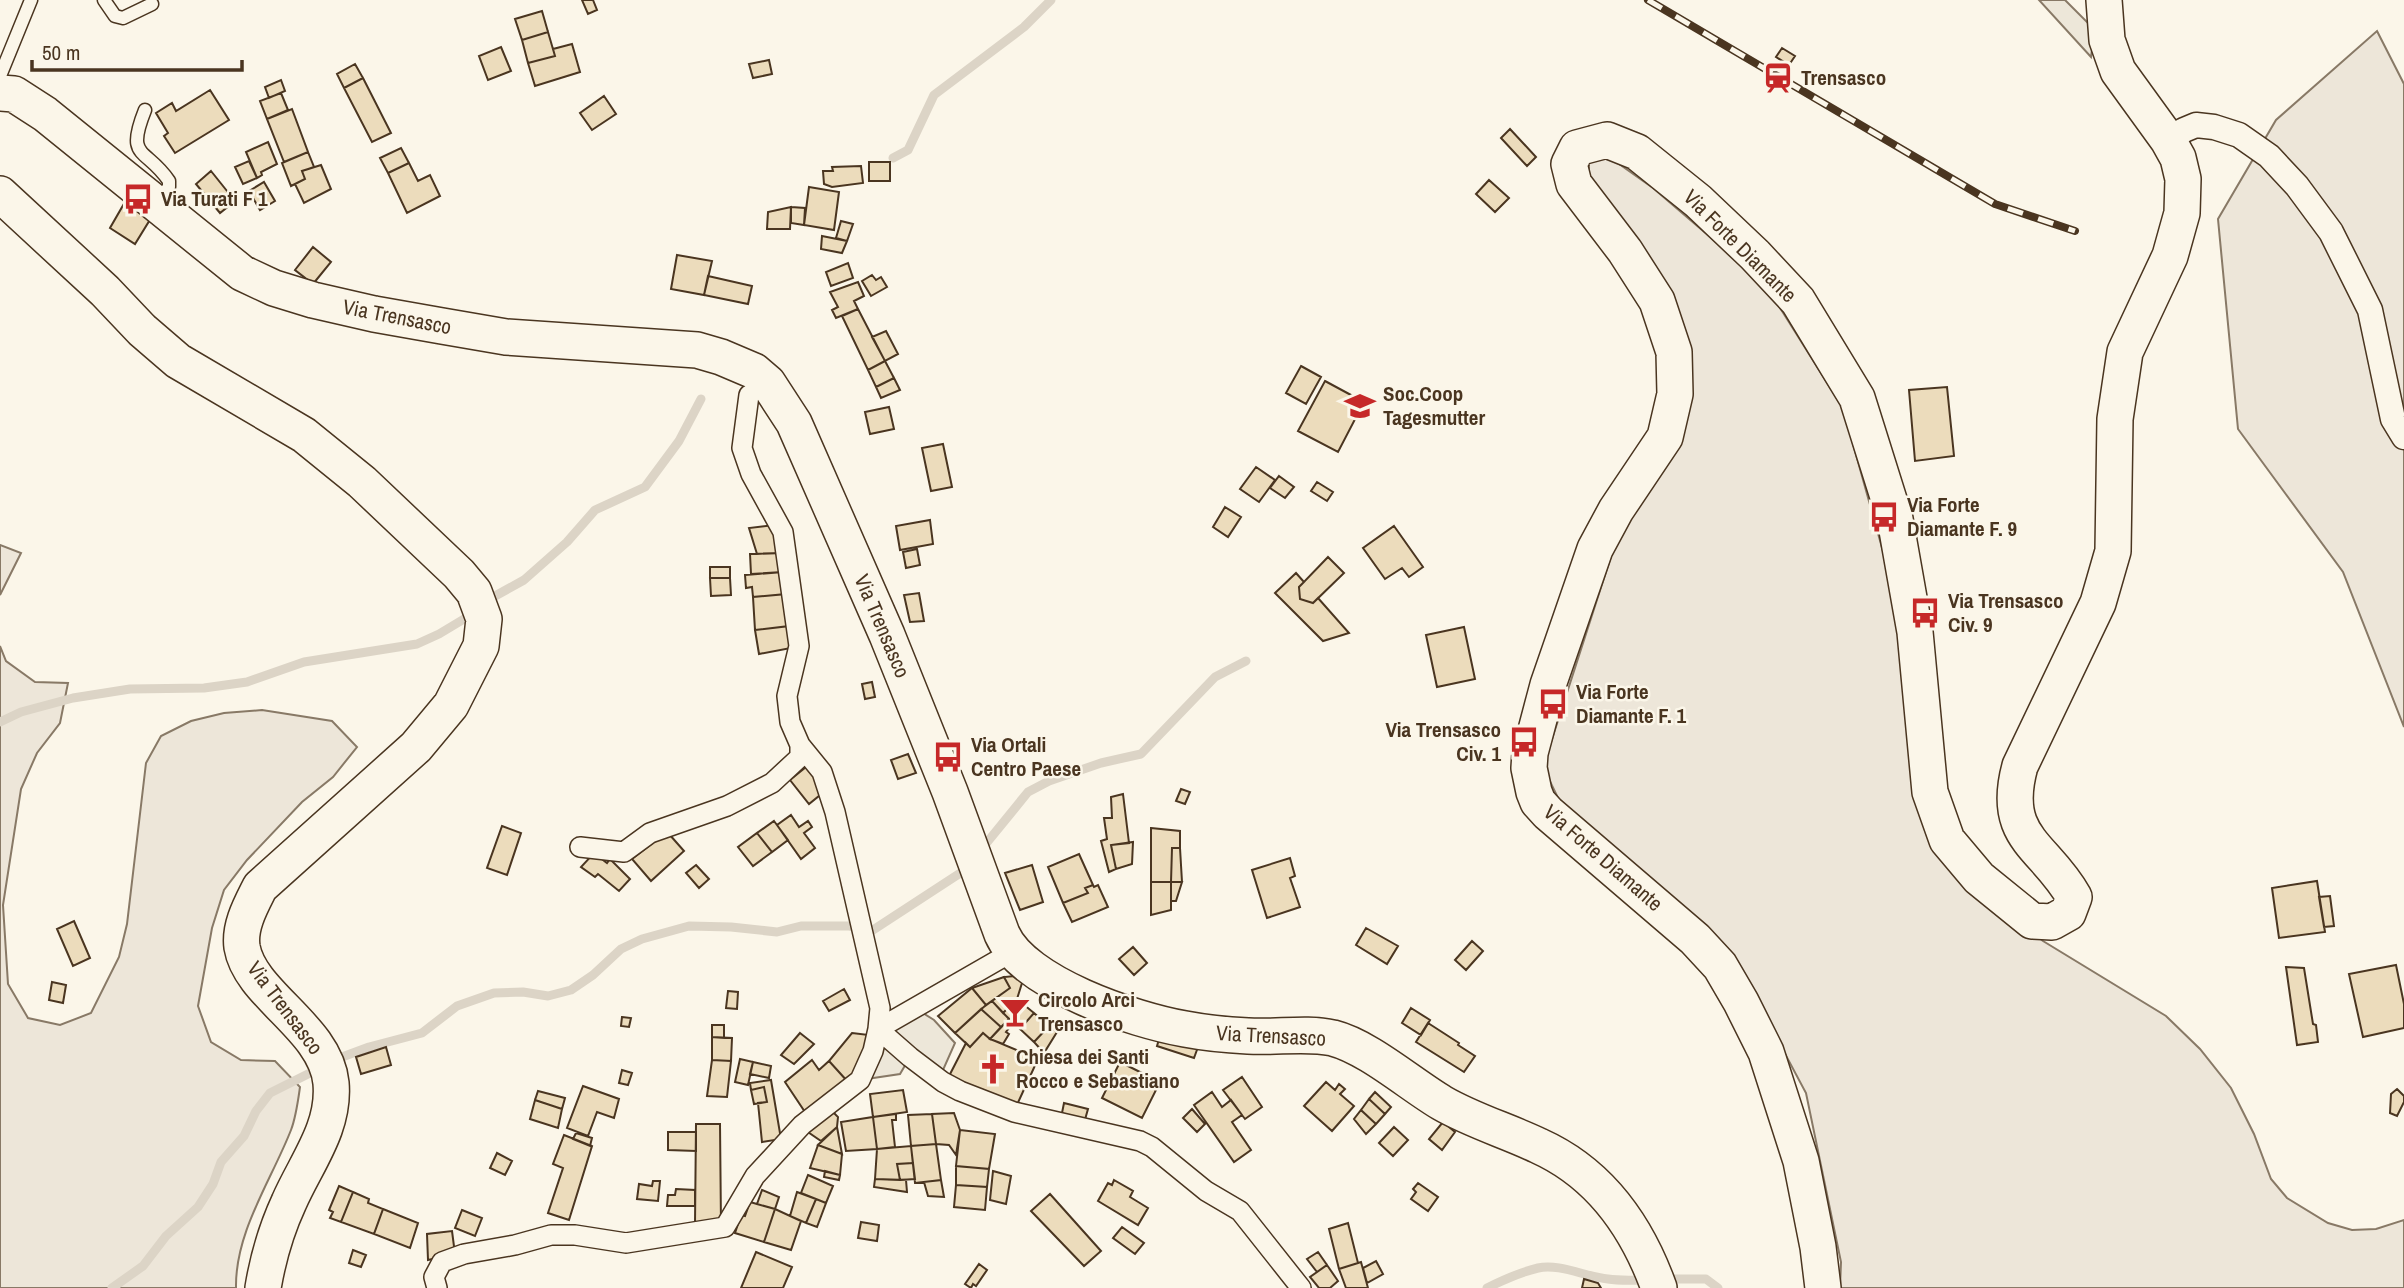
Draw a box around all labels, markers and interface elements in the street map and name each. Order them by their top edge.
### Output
scale bar [32,28,242,72]
text: 50 m [42,38,80,67]
station icon: Trensasco [1761,61,1795,95]
place label: Trensasco [1801,63,1886,92]
bus stop icon: Via Turati F 1 [121,182,155,216]
street label: Via Forte Diamante [1677,183,1803,309]
place label: Via Turati F 1 [161,184,268,213]
street label: Via Trensasco [340,292,454,341]
place label: Soc.Coop Tagesmutter [1383,379,1485,432]
school or university icon: Soc.Coop Tagesmutter [1343,389,1377,423]
place label: Via Forte Diamante F. 9 [1907,490,2017,543]
bus stop icon: Via Forte Diamante F. 9 [1867,500,1901,534]
street label: Via Trensasco [848,570,917,682]
place label: Via Trensasco Civ. 9 [1948,586,2064,639]
bus stop icon: Via Trensasco Civ. 9 [1908,596,1942,630]
place label: Via Forte Diamante F. 1 [1576,677,1686,730]
bus stop icon: Via Forte Diamante F. 1 [1536,687,1570,721]
place label: Via Trensasco Civ. 1 [1385,715,1501,768]
bus stop icon: Via Trensasco Civ. 1 [1507,725,1541,759]
place label: Via Ortali Centro Paese [971,730,1081,783]
bus stop icon: Via Ortali Centro Paese [931,740,965,774]
street label: Via Forte Diamante [1538,798,1669,917]
street label: Via Trensasco [241,955,330,1060]
place label: Circolo Arci Trensasco [1038,985,1135,1038]
bar icon: Circolo Arci Trensasco [998,995,1032,1029]
street label: Via Trensasco [1215,1018,1327,1053]
place label: Chiesa dei Santi Rocco e Sebastiano [1016,1042,1180,1095]
church icon: Chiesa dei Santi Rocco e Sebastiano [976,1052,1010,1086]

